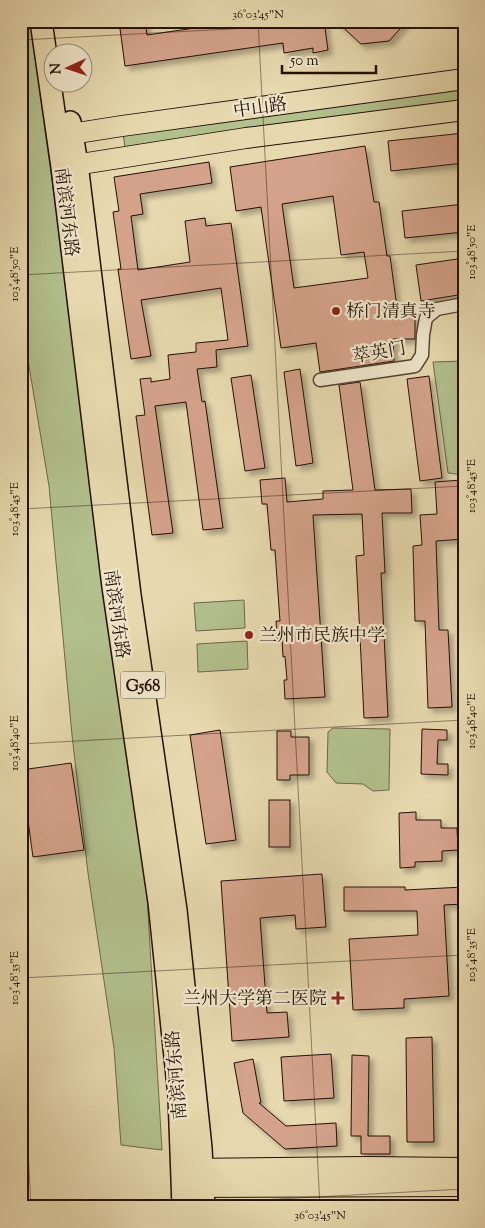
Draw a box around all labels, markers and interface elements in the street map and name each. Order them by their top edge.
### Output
text: 36°03'45"N [232,6,284,24]
north arrow [42,42,92,92]
scale bar [282,42,376,74]
text: 50 m [289,51,319,72]
text: N [47,62,67,75]
street label: 中山路 [232,92,289,126]
street label: 南滨河东路 [47,166,83,258]
text: 103°48'50"E [463,224,481,280]
text: 103°48'50"E [6,246,24,302]
place label: 桥门清真寺 [346,300,436,326]
marker: 桥门清真寺 [330,305,342,317]
street label: 萃英门 [351,336,408,371]
text: 103°48'45"E [463,458,481,513]
text: 103°48'45"E [6,481,24,536]
street label: 南滨河东路 [96,568,134,661]
place label: 兰州市民族中学 [259,624,385,650]
marker: 兰州市民族中学 [243,629,255,641]
road number: G568 [120,672,166,698]
text: 103°48'40"E [463,692,481,749]
text: 103°48'40"E [6,714,24,771]
text: 103°48'35"E [463,927,481,982]
text: 103°48'35"E [6,950,24,1005]
place label: 兰州大学第二医院 [183,987,327,1013]
marker: 兰州大学第二医院 [331,991,345,1005]
street label: 南滨河东路 [161,1029,195,1121]
text: 36°03'45"N [294,1207,346,1225]

